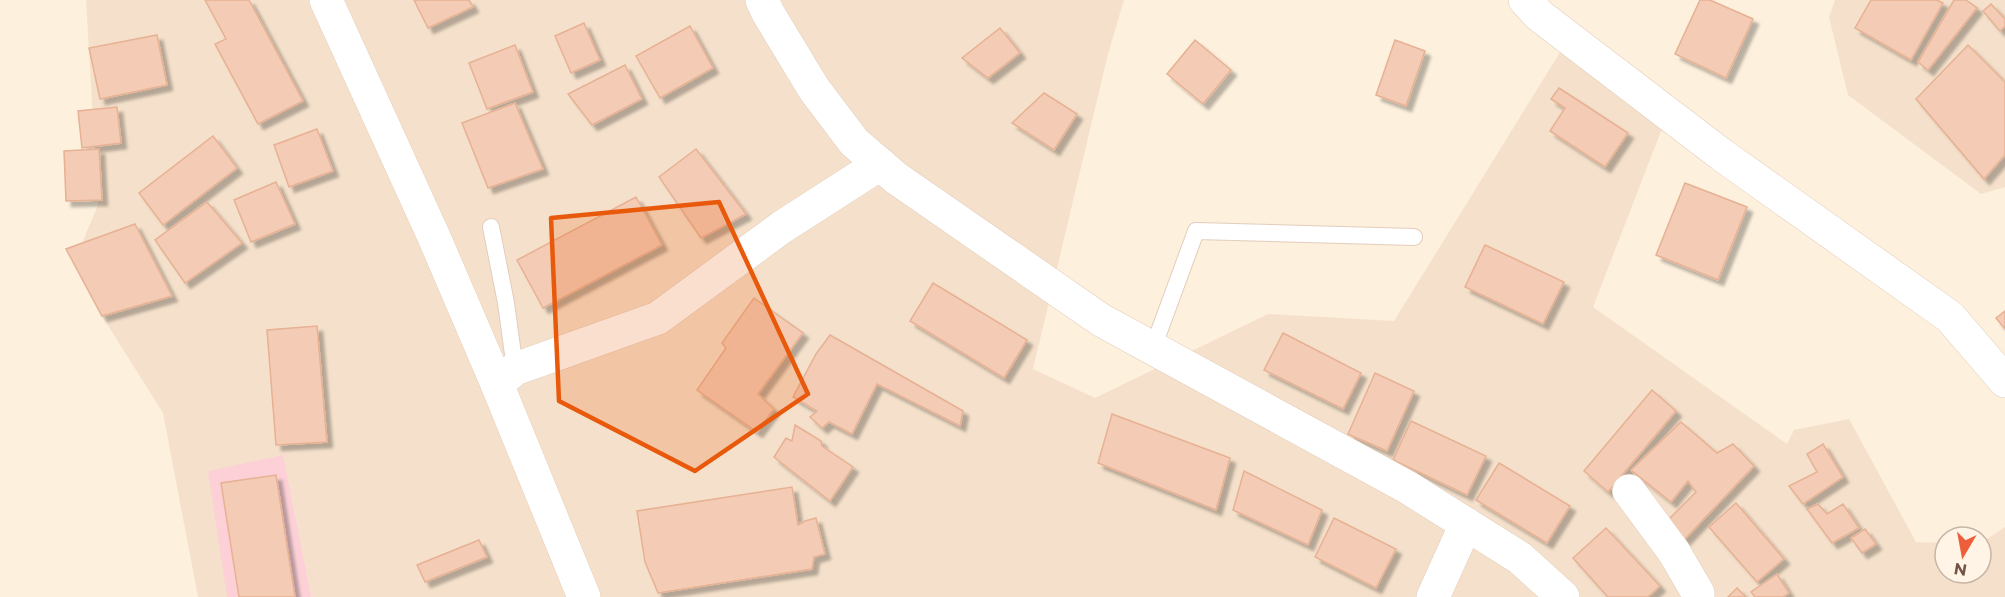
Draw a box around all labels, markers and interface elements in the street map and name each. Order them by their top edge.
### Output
north arrow [1933,525,1993,585]
text: N [1952,559,1969,580]

